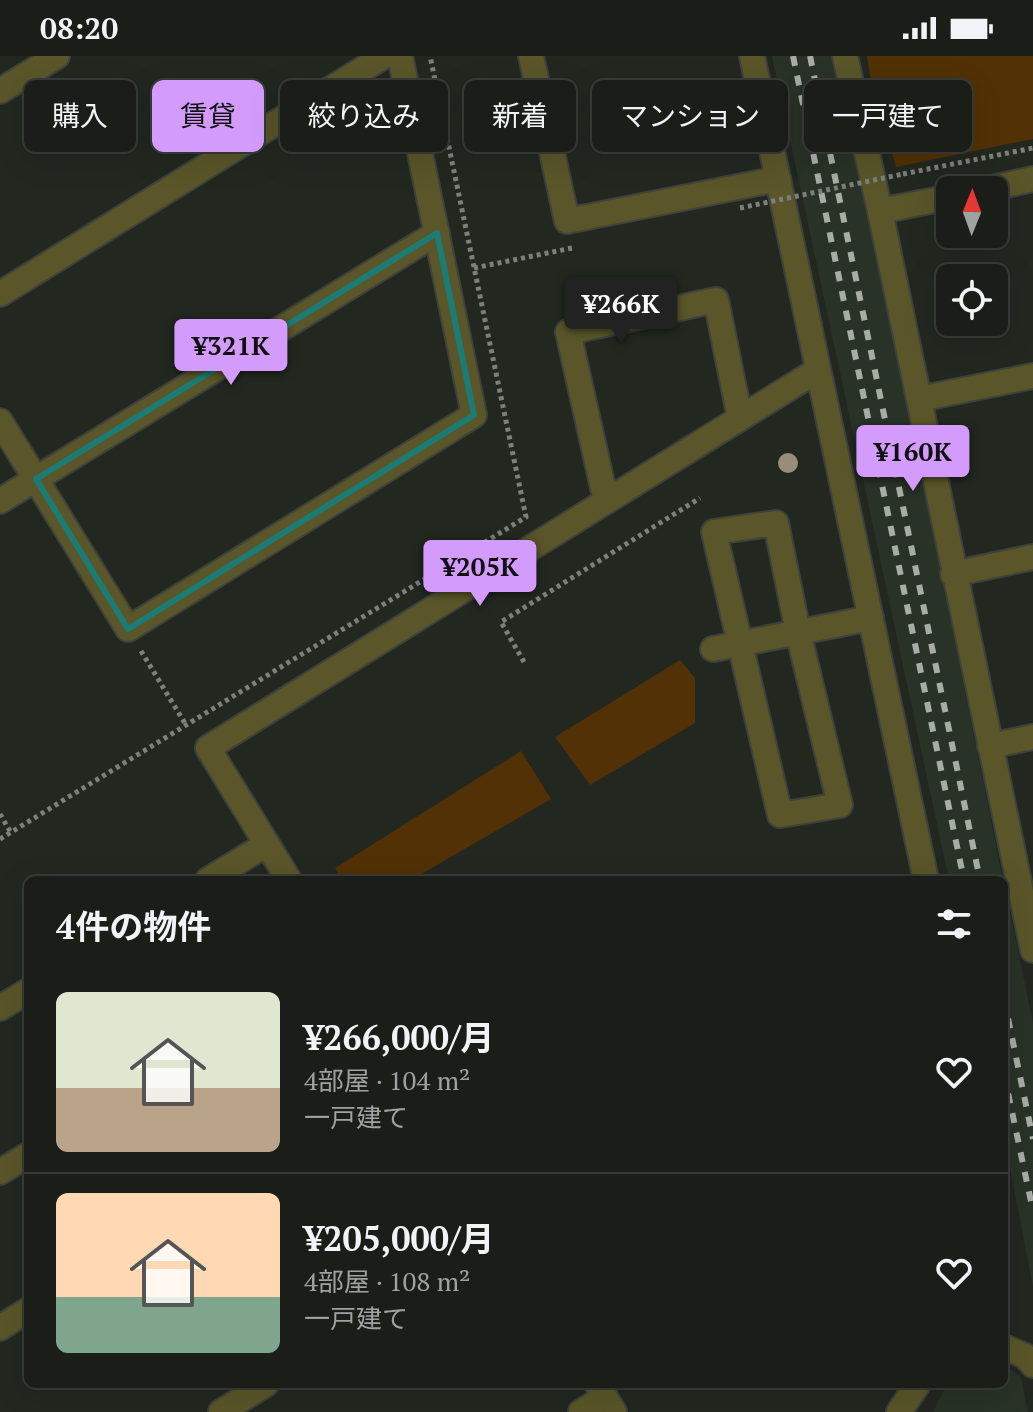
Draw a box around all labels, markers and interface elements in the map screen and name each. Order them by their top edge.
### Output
text: 08:20 [40,8,118,48]
chip: 購入 [24,80,136,152]
chip: 賃貸 [152,80,264,152]
chip: 絞り込み [280,80,448,152]
chip: 新着 [464,80,576,152]
chip: マンション [592,80,788,152]
chip: 一戸建て [804,80,972,152]
north arrow [936,176,1008,248]
map controls [936,176,1008,336]
button: locate [936,264,1008,336]
pin: ¥266K [565,277,677,345]
text: ¥266K [582,286,660,320]
pin: ¥321K [175,319,287,387]
text: ¥321K [192,328,270,362]
pin: ¥160K [857,425,969,493]
text: ¥160K [874,434,952,468]
pin: ¥205K [424,540,536,608]
text: ¥205K [441,549,519,583]
icon: filters [932,902,976,946]
text: 4件の物件 [56,904,211,949]
text: ¥266,000/月 [304,1015,495,1060]
icon: home [120,1024,216,1120]
icon: heart [932,1050,976,1094]
text: 4部屋 · 104 m² [304,1063,470,1097]
text: 一戸建て [304,1100,408,1134]
text: ¥205,000/月 [304,1216,495,1261]
icon: home [120,1225,216,1321]
icon: heart [932,1251,976,1295]
text: 4部屋 · 108 m² [304,1264,470,1298]
text: 一戸建て [304,1301,408,1335]

